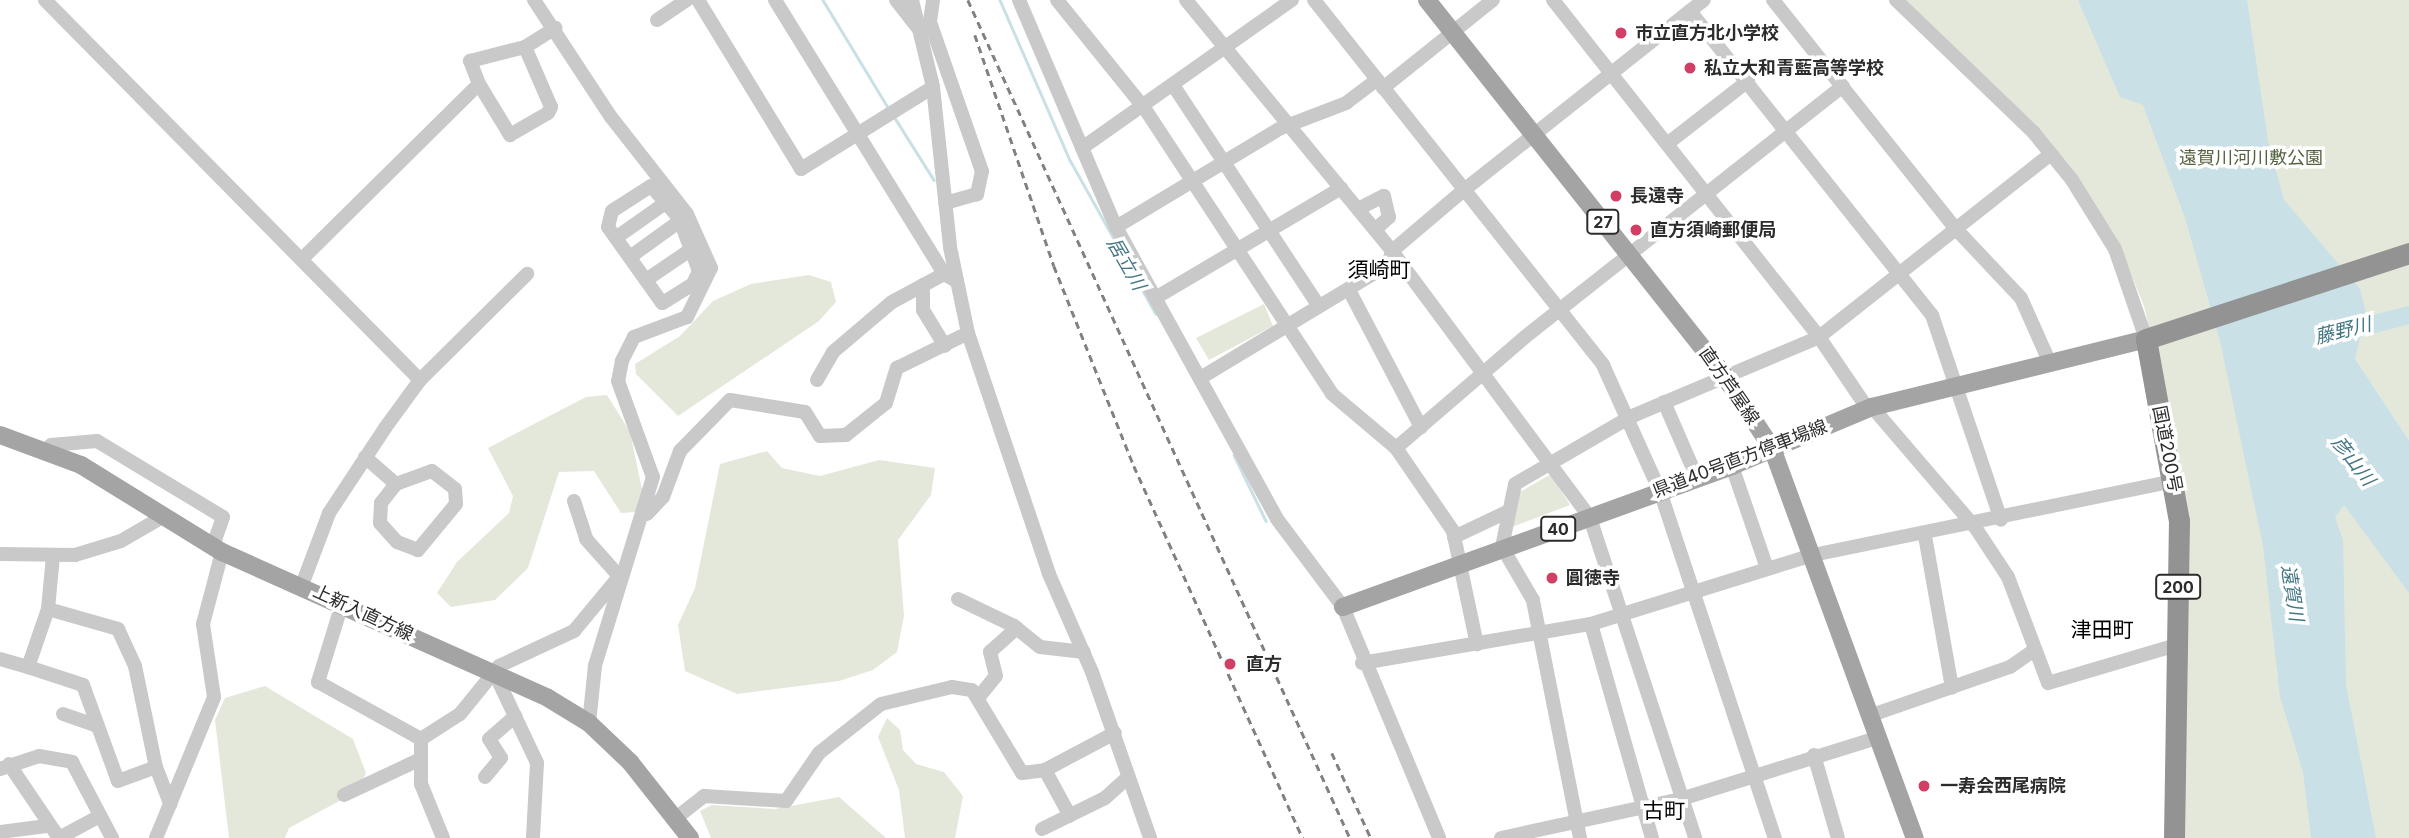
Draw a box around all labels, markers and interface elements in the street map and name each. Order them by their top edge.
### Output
place label: 市立直方北小学校 [1635,22,1779,44]
marker: 市立直方北小学校 [1613,25,1629,41]
place label: 私立大和青藍高等学校 [1704,57,1884,79]
marker: 私立大和青藍高等学校 [1682,60,1698,76]
park label: 遠賀川河川敷公園 [2179,147,2323,169]
place label: 長遠寺 [1630,185,1684,207]
marker: 長遠寺 [1608,188,1624,204]
road number: 27 [1586,210,1620,234]
place label: 直方須崎郵便局 [1650,219,1776,241]
marker: 直方須崎郵便局 [1628,222,1644,238]
water label: 居立川 [1102,234,1150,294]
district label: 須崎町 [1348,257,1410,283]
water label: 藤野川 [2313,313,2373,349]
street label: 直方芦屋線 [1694,343,1764,429]
street label: 国道200号 [2148,404,2186,494]
street label: 県道40号直方停車場線 [1650,416,1830,502]
water label: 彦山川 [2326,432,2380,490]
road number: 40 [1539,516,1577,542]
water label: 遠賀川 [2276,563,2308,623]
place label: 圓徳寺 [1566,567,1620,589]
marker: 圓徳寺 [1544,570,1560,586]
road number: 200 [2154,574,2202,600]
street label: 上新入直方線 [309,580,417,646]
district label: 津田町 [2071,617,2133,643]
place label: 直方 [1246,653,1282,675]
marker: 直方 [1220,654,1240,674]
place label: 一寿会西尾病院 [1940,775,2066,797]
marker: 一寿会西尾病院 [1914,776,1934,796]
district label: 古町 [1643,798,1685,824]

